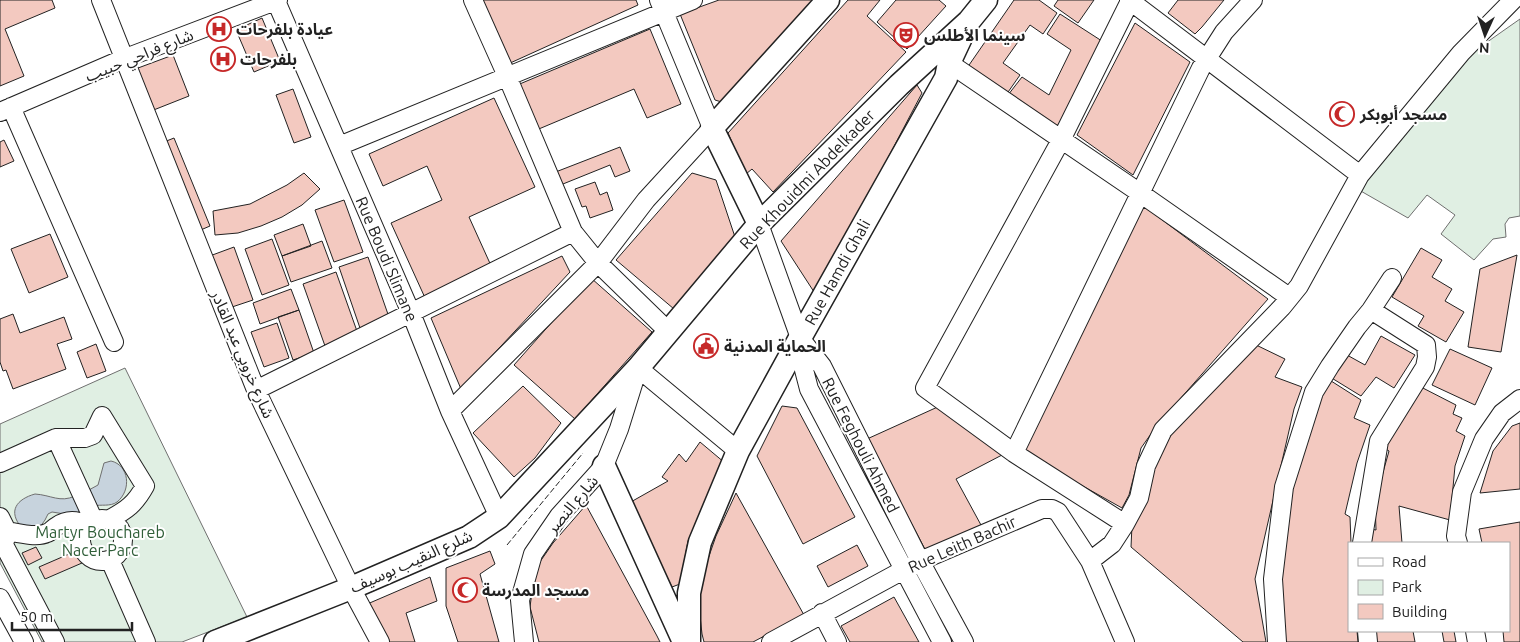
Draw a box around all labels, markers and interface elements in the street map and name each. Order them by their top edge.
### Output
north arrow [1460,10,1510,60]
hospital icon: عيادة بلفرحات [206,16,232,42]
place label: عيادة بلفرحات [236,20,333,39]
theatre icon: سينما الأطلس [893,22,919,48]
street label: شارع فراحي حبيب [82,25,197,89]
place label: سينما الأطلس [924,26,1026,45]
text: N [1479,40,1490,56]
hospital icon: بلفرحات [210,46,236,72]
place label: بلفرحات [240,50,297,69]
mosque icon: مسجد أبوبكر [1329,101,1355,127]
place label: مسجد أبوبكر [1359,105,1447,124]
street label: Rue Khouidmi Abdelkader [736,106,878,252]
street label: Rue Boudi Slimane [353,194,421,324]
street label: Rue Hamdi Ghali [801,216,873,328]
street label: شارع خروبي عبد القادر [204,286,278,422]
public building icon: الحماية المدنية [693,333,719,359]
place label: الحماية المدنية [724,337,826,356]
street label: Rue Feghouli Ahmed [819,375,903,515]
street label: شارع النصر [542,471,604,540]
street label: Rue Leith Bachir [905,512,1019,576]
park label: Martyr Bouchareb Nacer Parc [35,523,165,559]
street label: شلرع النقيب بوسيف [347,526,477,600]
legend [1348,542,1510,632]
text: Road [1392,553,1427,570]
mosque icon: مسجد المدرسة [452,577,478,603]
text: Park [1392,578,1422,595]
place label: مسجد المدرسة [482,581,589,600]
scale bar [12,600,132,632]
text: Building [1392,603,1447,620]
text: 50 m [20,608,53,625]

